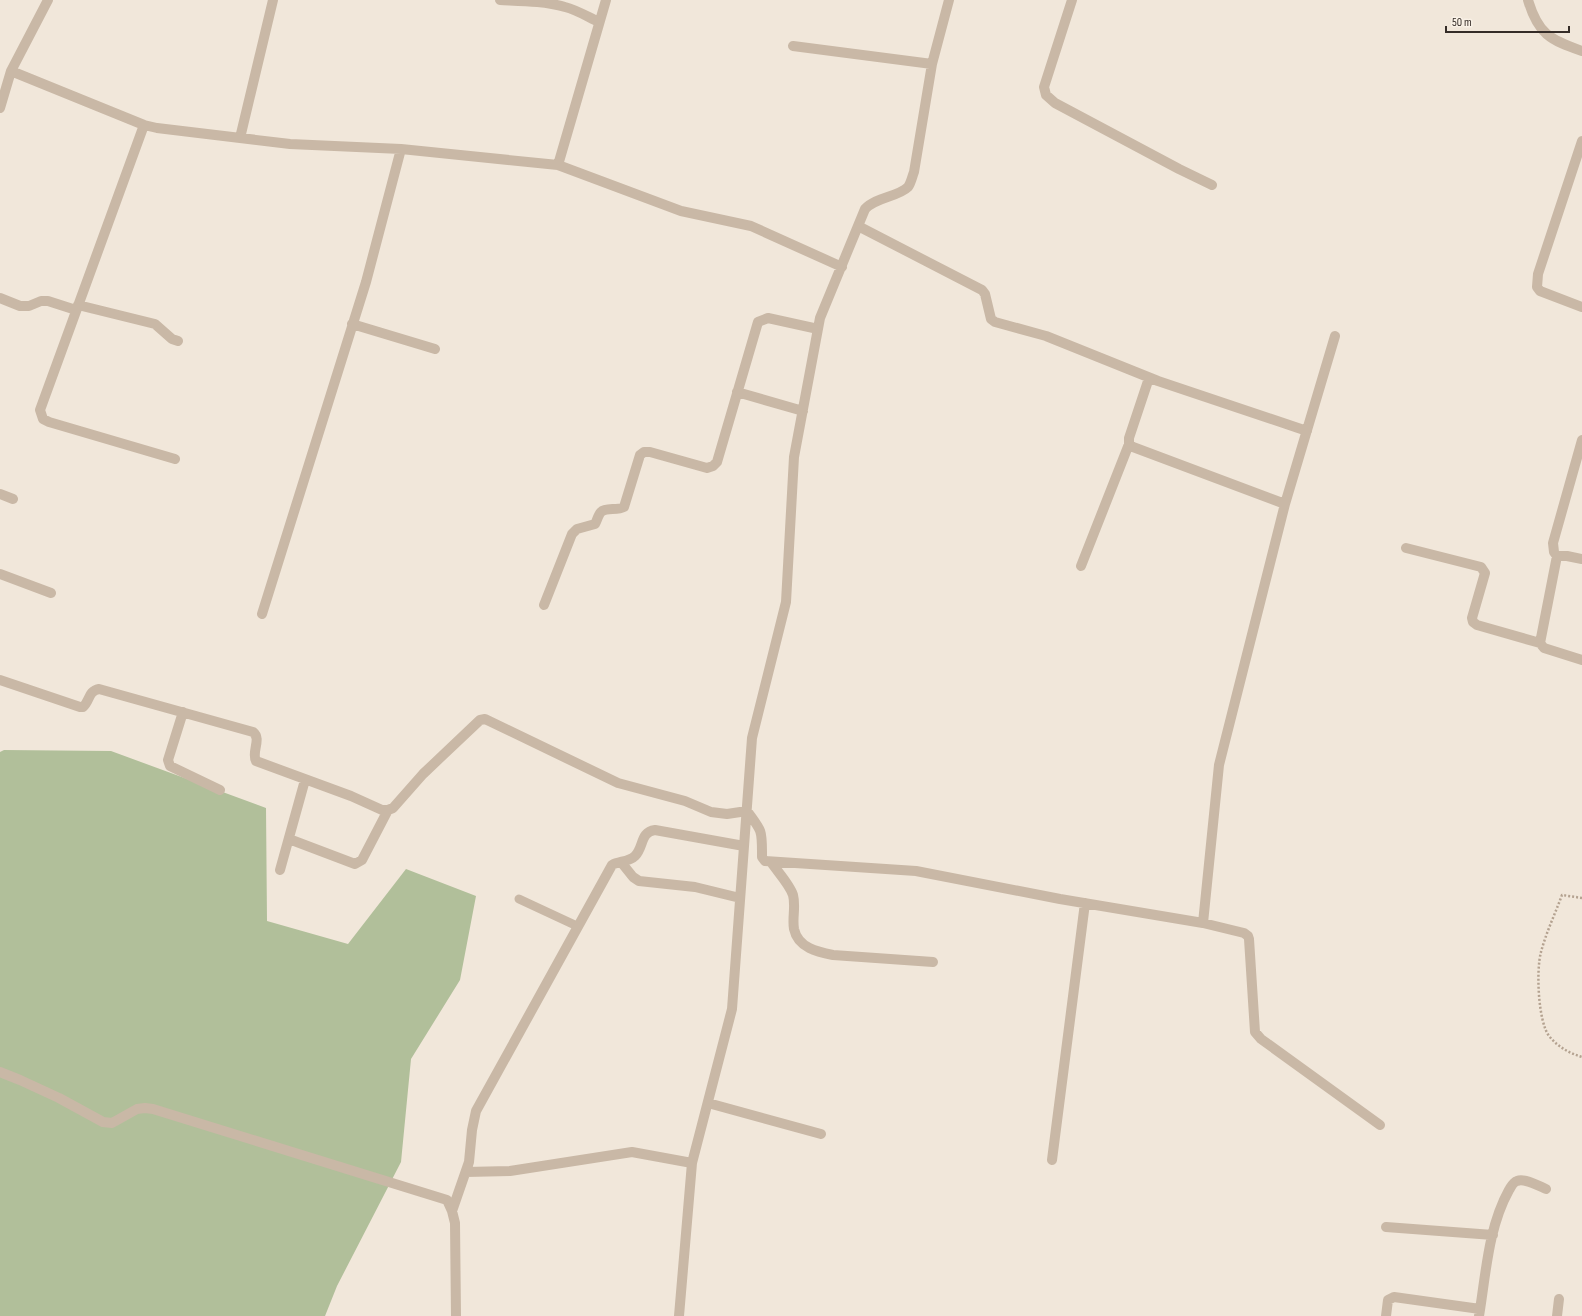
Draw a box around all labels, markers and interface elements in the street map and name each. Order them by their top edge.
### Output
scale bar [1446,8,1569,34]
text: 50 m [1452,15,1472,30]

